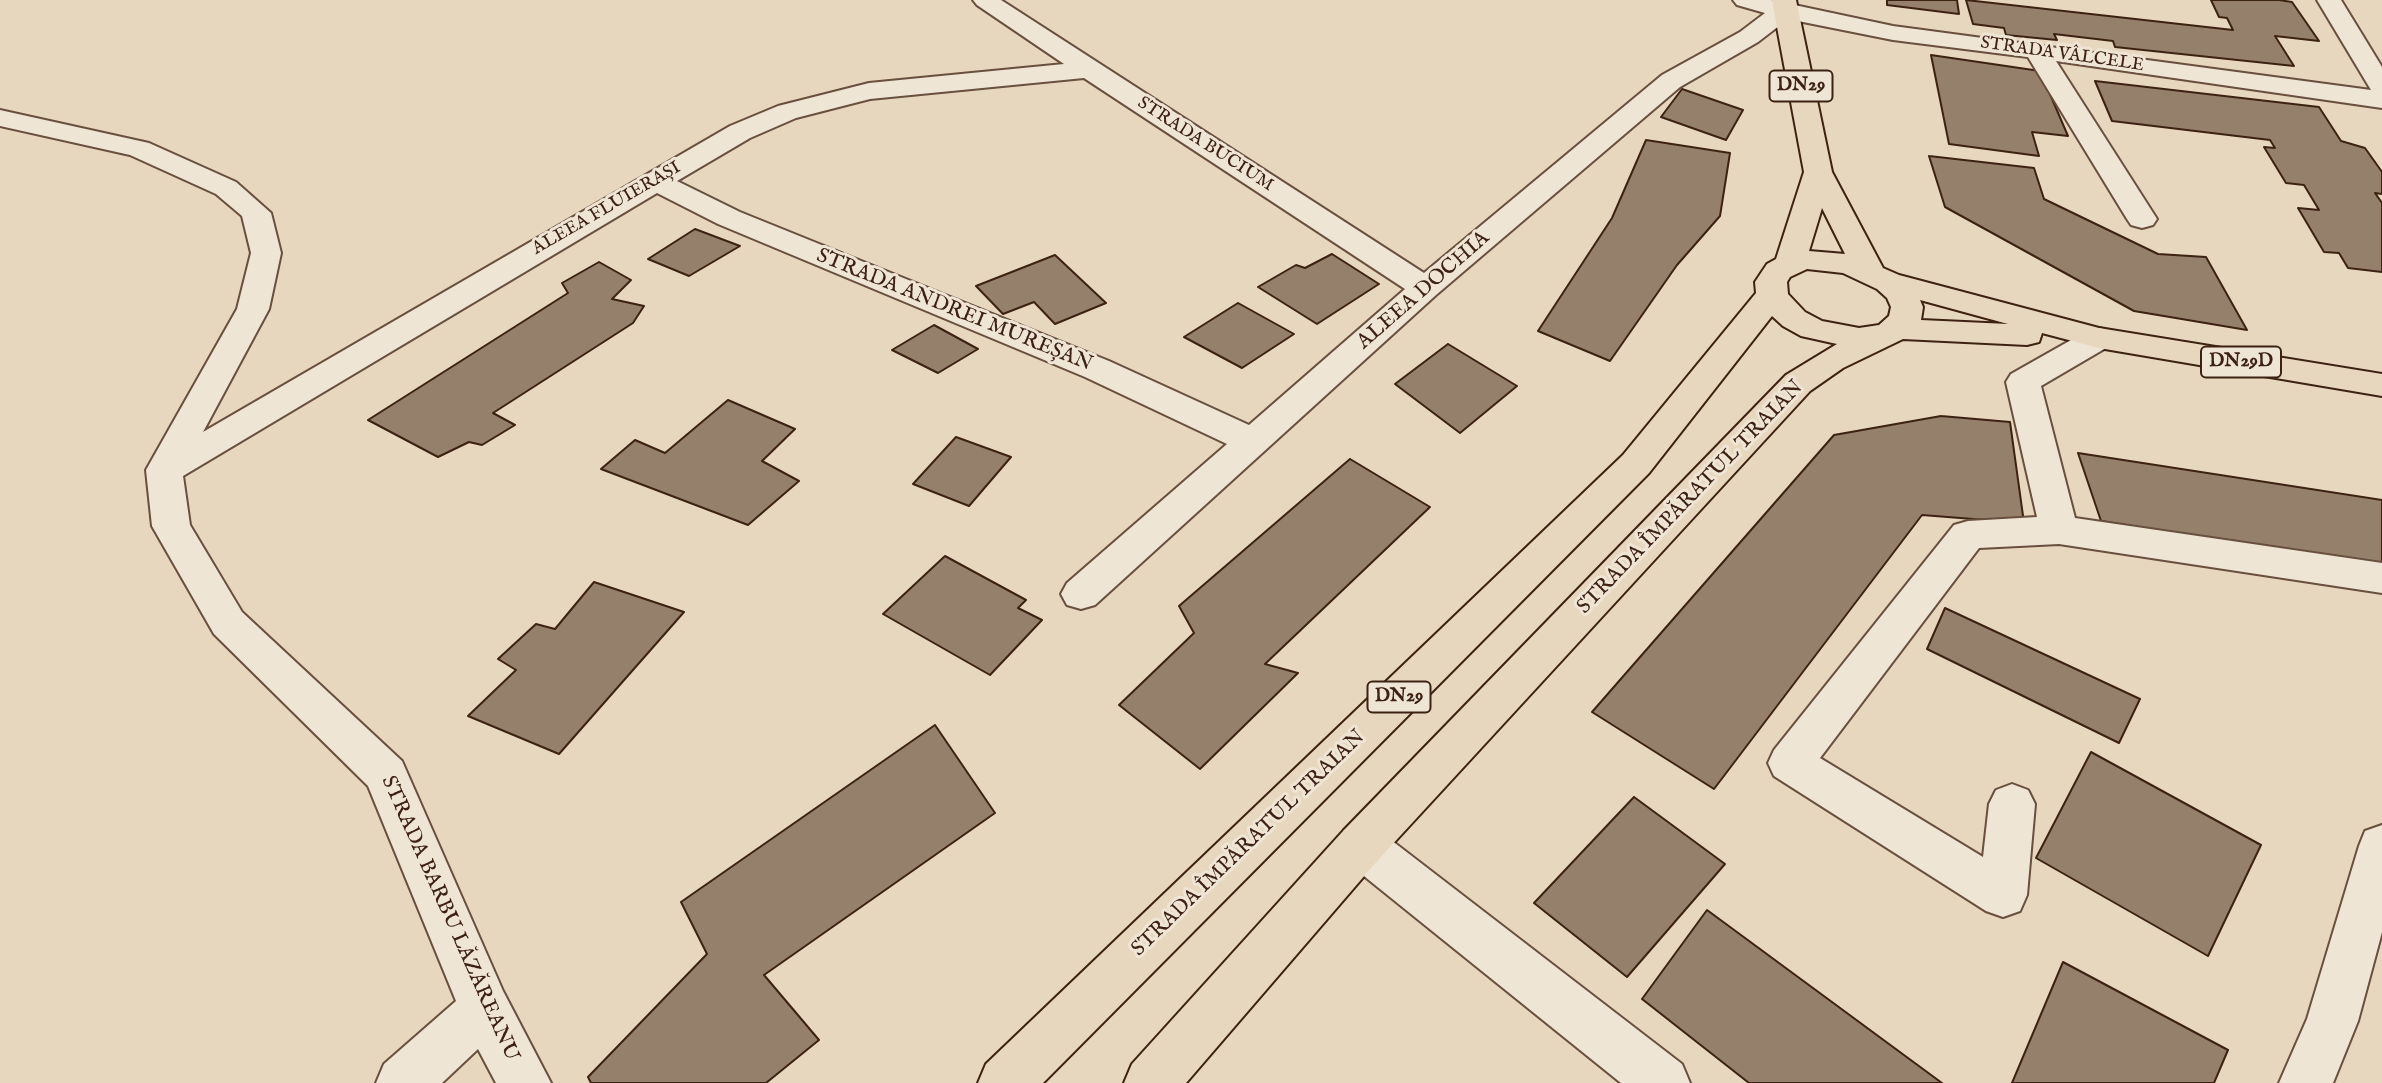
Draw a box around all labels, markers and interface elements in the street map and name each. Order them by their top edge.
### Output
street label: STRADA VÂLCELE [1979,33,2145,77]
road number: DN29 [1770,71,1832,102]
street label: STRADA BUCIUM [1133,93,1277,197]
street label: ALEEA FLUIERAȘI [529,158,685,260]
street label: ALEEA DOCHIA [1353,227,1495,355]
street label: STRADA ANDREI MUREȘAN [812,244,1096,378]
road number: DN29D [2201,346,2281,378]
street label: STRADA ÎMPĂRATUL TRAIAN [1573,376,1809,620]
road number: DN29 [1368,682,1430,712]
street label: STRADA ÎMPĂRATUL TRAIAN [1127,726,1371,962]
street label: STRADA BARBU LĂZĂREANU [374,772,524,1066]

